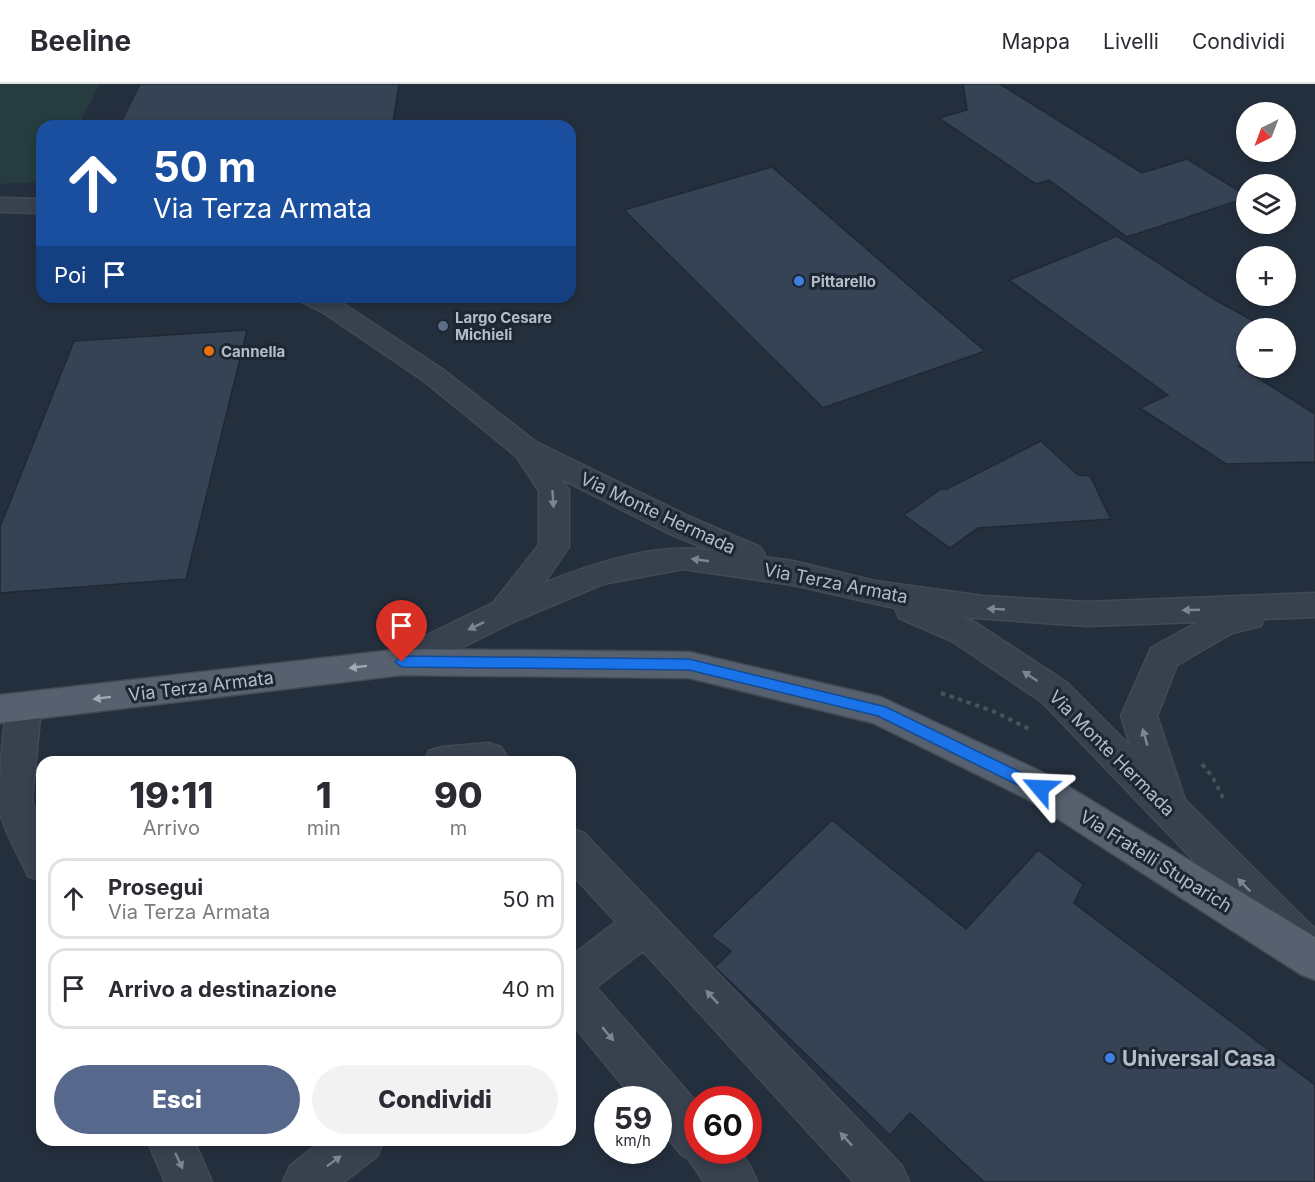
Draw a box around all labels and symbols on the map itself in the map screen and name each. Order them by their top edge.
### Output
north arrow [1236,102,1296,162]
place label: Pittarello [811,272,876,291]
marker: Pittarello [792,274,806,288]
place label: Largo Cesare Michieli [455,308,552,344]
marker: Largo Cesare Michieli [436,319,450,333]
place label: Cannella [221,342,285,361]
marker: Cannella [202,344,216,358]
street label: Via Monte Hermada [577,468,739,558]
one-way arrow [548,490,558,509]
one-way arrow [691,555,710,565]
street label: Via Terza Armata [762,559,910,607]
pin [376,600,427,662]
one-way arrow [986,604,1005,614]
one-way arrow [1181,606,1200,615]
one-way arrow [467,622,484,631]
one-way arrow [348,662,367,672]
street label: Via Terza Armata [127,667,275,705]
one-way arrow [1022,671,1038,682]
street label: Via Monte Hermada [1045,686,1179,820]
one-way arrow [92,693,111,702]
one-way arrow [1140,728,1149,746]
position arrow [1008,756,1072,820]
street label: Via Fratelli Stuparich [1076,806,1236,916]
one-way arrow [1237,878,1251,893]
one-way arrow [706,990,720,1004]
one-way arrow [601,1026,614,1041]
place label: Universal Casa [1122,1046,1276,1071]
marker: Universal Casa [1103,1051,1117,1065]
speed limit sign: 60 [684,1086,762,1164]
one-way arrow [839,1133,853,1147]
one-way arrow [175,1152,185,1170]
one-way arrow [325,1155,341,1167]

